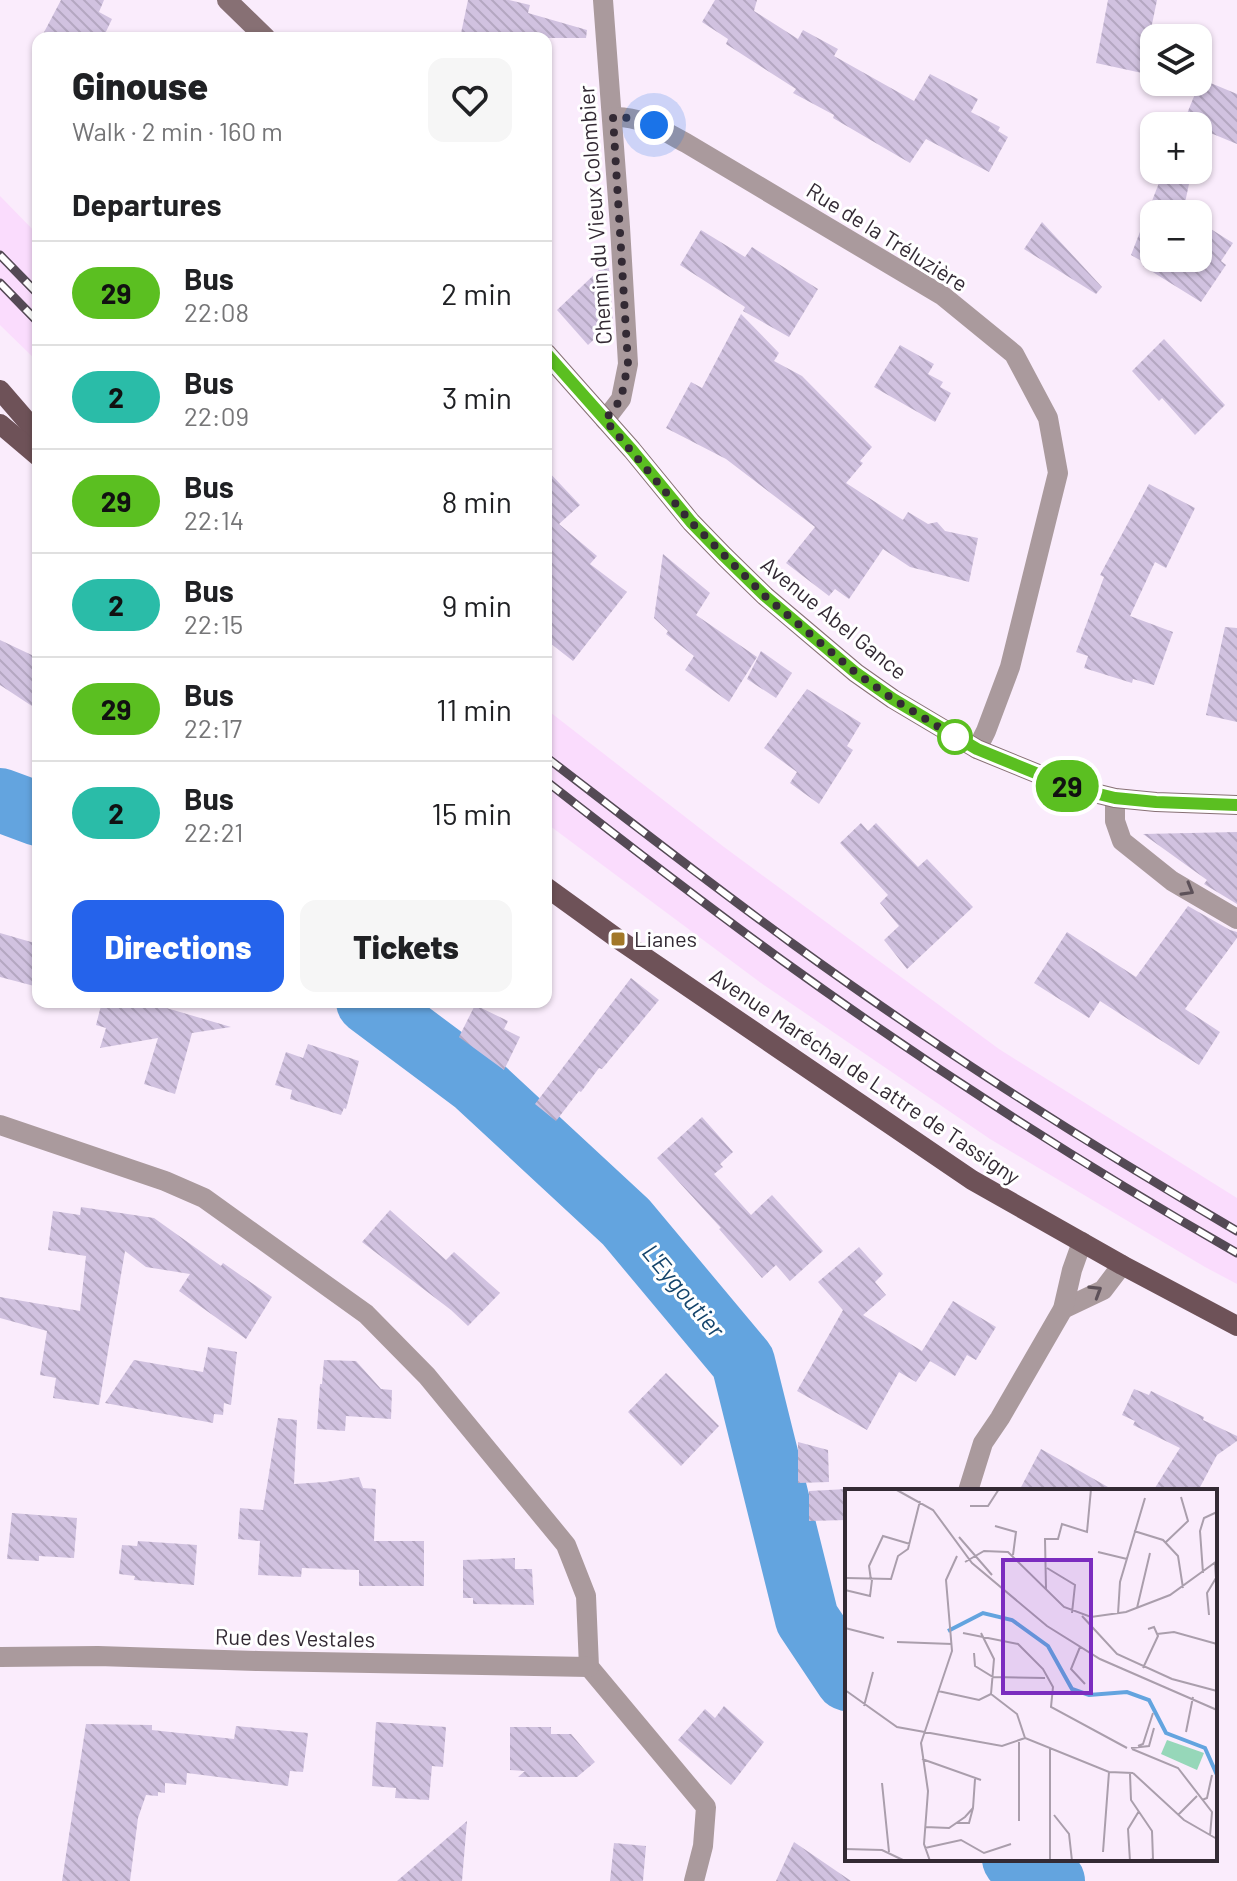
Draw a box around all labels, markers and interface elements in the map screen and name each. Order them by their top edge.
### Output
map controls [1140,24,1212,272]
button: layers [1140,24,1212,96]
button: heart [428,58,512,142]
text: Ginouse [72,62,208,108]
street label: Chemin du Vieux Colombier [572,85,616,346]
your location [634,105,674,145]
button: + [1140,112,1212,184]
text: Walk · 2 min · 160 m [72,115,283,146]
street label: Rue de la Tréluzière [802,176,973,296]
text: Departures [72,186,222,222]
button: − [1140,200,1212,272]
text: Bus [184,260,234,296]
text: 2 min [441,275,512,311]
text: 29 [101,276,131,310]
text: 22:08 [184,296,249,327]
text: Bus [184,364,234,400]
text: 3 min [442,379,512,415]
text: 2 [108,380,124,414]
text: 22:09 [184,400,249,431]
text: Bus [184,468,234,504]
text: 8 min [442,483,512,519]
text: 29 [101,484,131,518]
text: 22:14 [184,504,244,535]
street label: Avenue Abel Gance [756,550,913,684]
text: Bus [184,572,234,608]
text: 9 min [442,587,512,623]
text: 2 [108,588,124,622]
text: 22:15 [184,608,243,639]
text: Bus [184,676,234,712]
text: 11 min [436,691,512,727]
text: 29 [101,692,131,726]
text: 22:17 [184,712,242,743]
unlabelled marker [938,720,972,754]
line badge: 29 [1031,760,1103,812]
text: 29 [1052,769,1082,803]
text: Bus [184,780,234,816]
text: 15 min [431,795,512,831]
text: 2 [108,796,124,830]
text: 22:21 [184,816,243,847]
one-way arrow [1179,880,1194,896]
button: Directions [72,900,284,992]
button: Tickets [300,900,512,992]
place label: Lianes [634,925,697,951]
marker: Lianes [609,930,627,948]
street label: Avenue Maréchal de Lattre de Tassigny [706,961,1026,1189]
water label: L'Eygoutier [637,1238,732,1344]
one-way arrow [1088,1286,1102,1301]
inset map [845,1489,1217,1861]
street label: Rue des Vestales [215,1623,375,1651]

